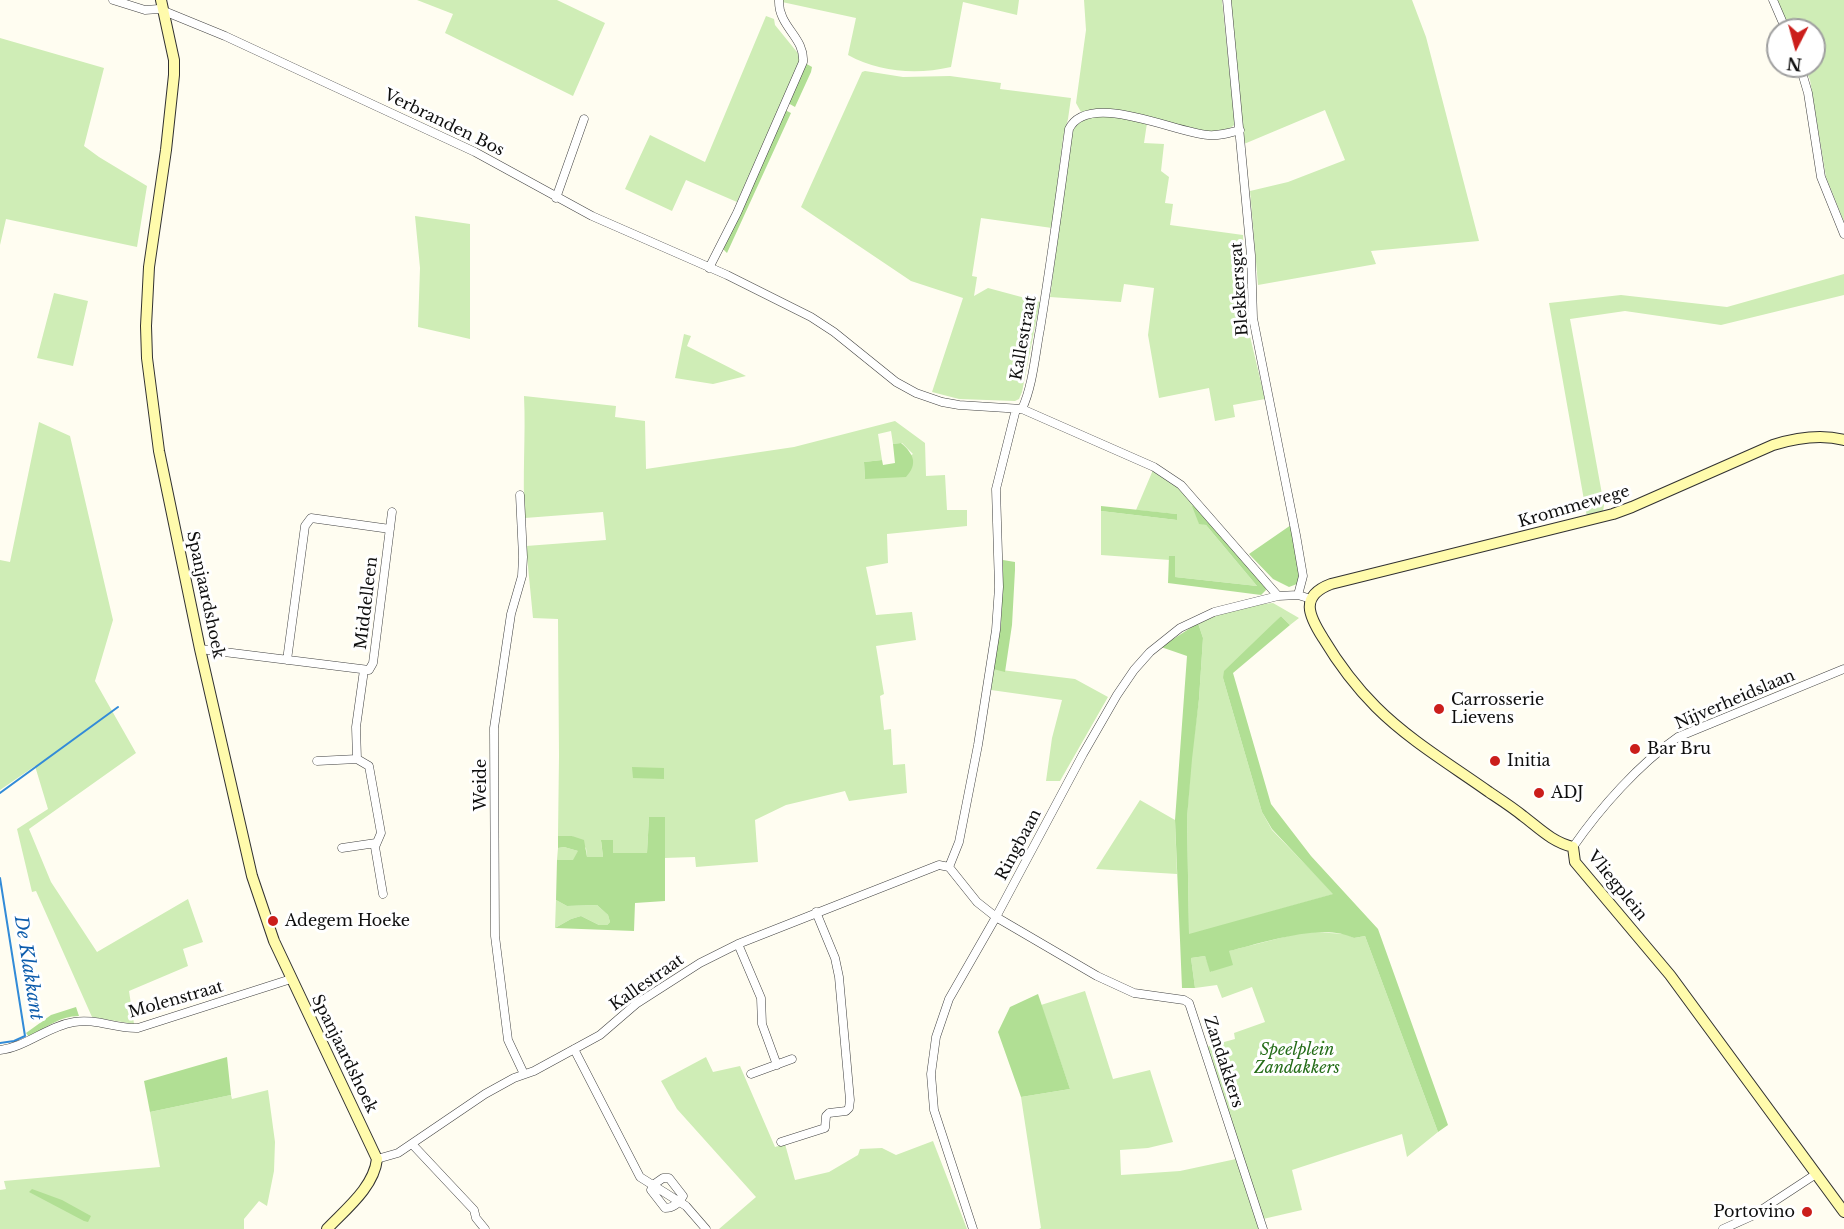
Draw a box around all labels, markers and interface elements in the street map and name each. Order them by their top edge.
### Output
north arrow [1766,18,1826,78]
text: N [1786,53,1803,75]
street label: Verbranden Bos [381,86,507,160]
street label: Blekkersgat [1227,241,1253,337]
street label: Kallestraat [1007,294,1041,382]
street label: Krommewege [1516,482,1632,532]
street label: Spanjaardshoek [182,530,228,660]
street label: Middelleen [352,555,382,651]
street label: Nijverheidslaan [1672,666,1798,734]
place label: Carrosserie Lievens [1451,690,1544,728]
marker: Carrosserie Lievens [1432,702,1446,716]
place label: Bar Bru [1647,739,1711,759]
marker: Bar Bru [1628,742,1642,756]
place label: Initia [1507,751,1550,771]
marker: Initia [1488,754,1502,768]
street label: Weide [471,759,491,811]
place label: ADJ [1551,783,1584,803]
marker: ADJ [1532,786,1546,800]
street label: Ringbaan [992,806,1046,884]
street label: Vliegplein [1583,847,1651,925]
place label: Adegem Hoeke [285,911,410,931]
water label: De Klakkant [9,914,47,1022]
marker: Adegem Hoeke [266,914,280,928]
street label: Kallestraat [606,951,688,1015]
street label: Molenstraat [126,977,226,1023]
street label: Spanjaardshoek [307,992,381,1116]
street label: Zandakkers [1199,1014,1247,1110]
park label: Speelplein Zandakkers [1254,1040,1340,1078]
place label: Portovino [1713,1202,1795,1222]
marker: Portovino [1800,1205,1814,1219]

